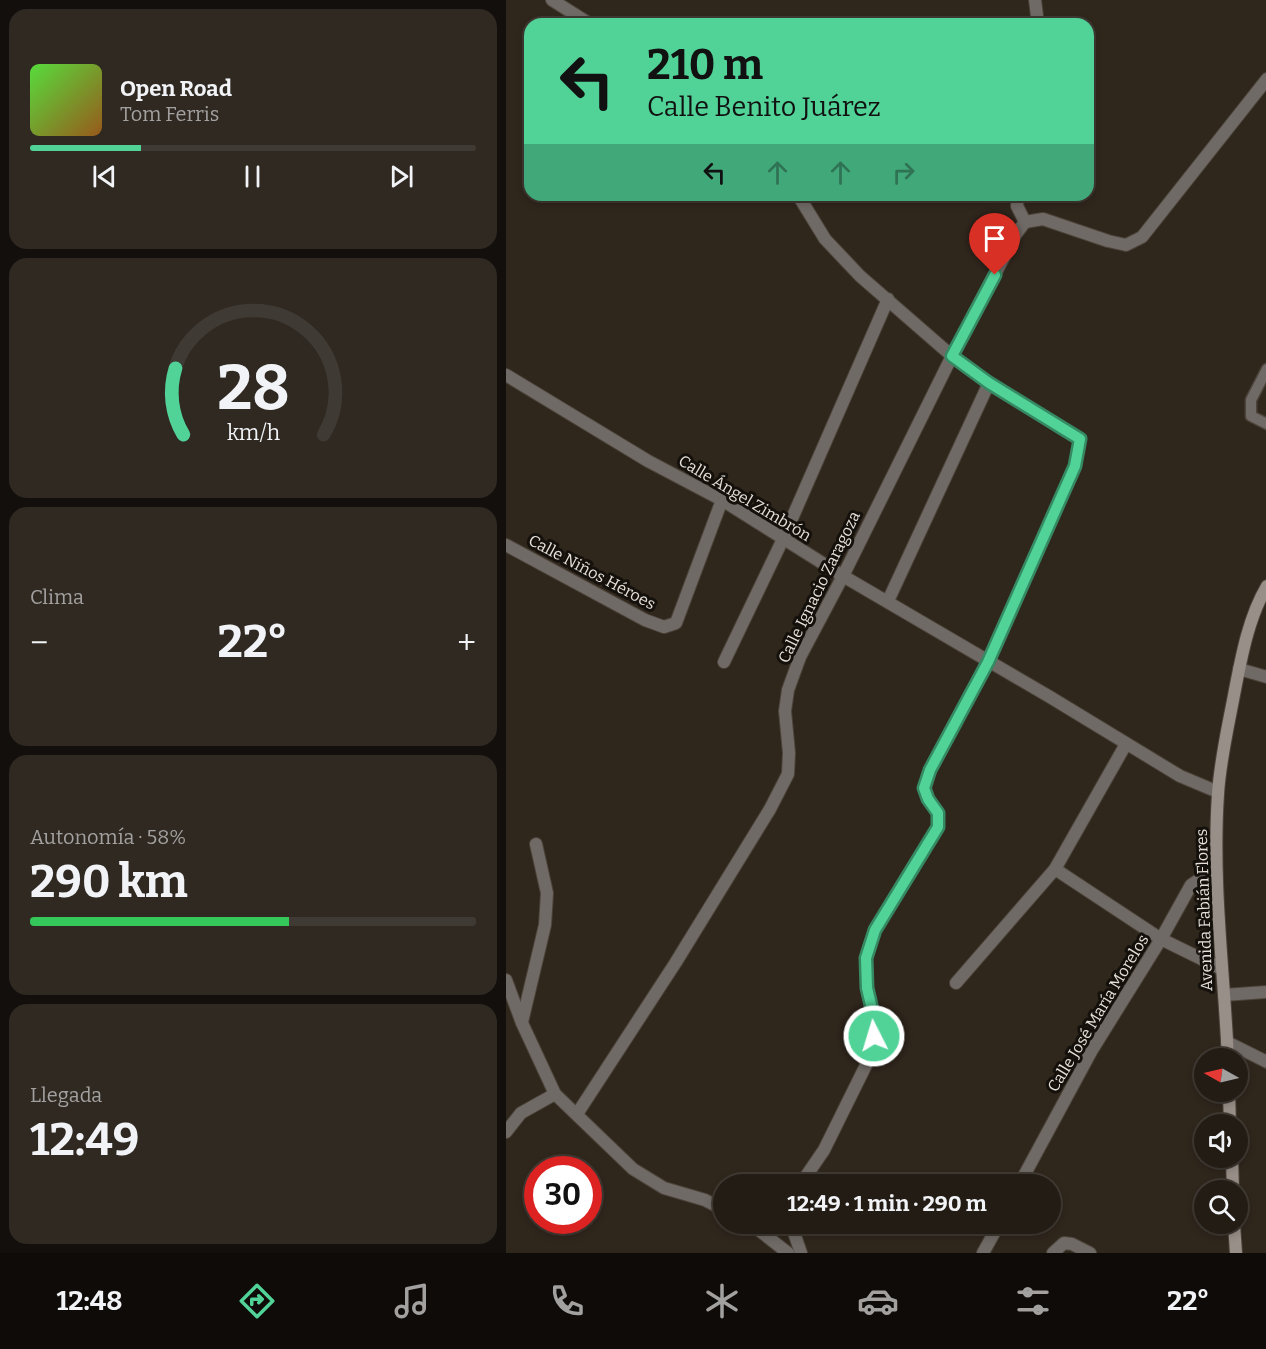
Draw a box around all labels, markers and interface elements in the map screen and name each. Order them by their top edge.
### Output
text: 210 m [647,40,763,90]
icon: left [548,42,626,120]
text: Open Road [120,75,232,102]
text: Calle Benito Juárez [647,91,881,123]
text: Tom Ferris [120,102,219,126]
icon: left [698,156,731,189]
icon: ahead [761,156,794,189]
icon: ahead [824,156,857,189]
icon: right [887,156,920,189]
icon: previous [88,160,121,193]
icon: pause [236,160,269,193]
icon: next [385,160,418,193]
pin [969,213,1020,275]
icon: arrive [978,222,1011,255]
text: 28 [217,351,289,426]
text: km/h [226,420,280,446]
street label: Calle Ángel Zimbrón [675,450,815,545]
street label: Calle Ignacio Zaragoza [774,508,864,666]
street label: Calle Niños Héroes [525,530,659,614]
text: Clima [30,585,84,609]
text: 22° [217,615,288,669]
text: − [30,623,48,663]
text: + [457,623,476,663]
text: Autonomía · 58% [30,825,186,849]
street label: Avenida Fabián Flores [1192,828,1216,992]
text: 290 km [30,855,188,909]
street label: Calle José María Morelos [1043,931,1153,1095]
position arrow [842,1004,906,1068]
north arrow [1194,1048,1248,1102]
map controls [1194,1048,1248,1234]
text: Llegada [30,1083,102,1107]
text: 12:49 [30,1113,139,1167]
button: sound [1194,1114,1248,1168]
speed limit sign: 30 [524,1156,602,1234]
button: search [1194,1180,1248,1234]
text: 12:49 · 1 min · 290 m [787,1190,987,1217]
icon: directions [236,1280,278,1322]
icon: music [391,1280,433,1322]
icon: phone [546,1280,588,1322]
icon: climate [701,1280,743,1322]
icon: car [857,1280,899,1322]
icon: filters [1012,1280,1054,1322]
text: 12:48 [57,1285,122,1317]
text: 22° [1167,1285,1209,1317]

